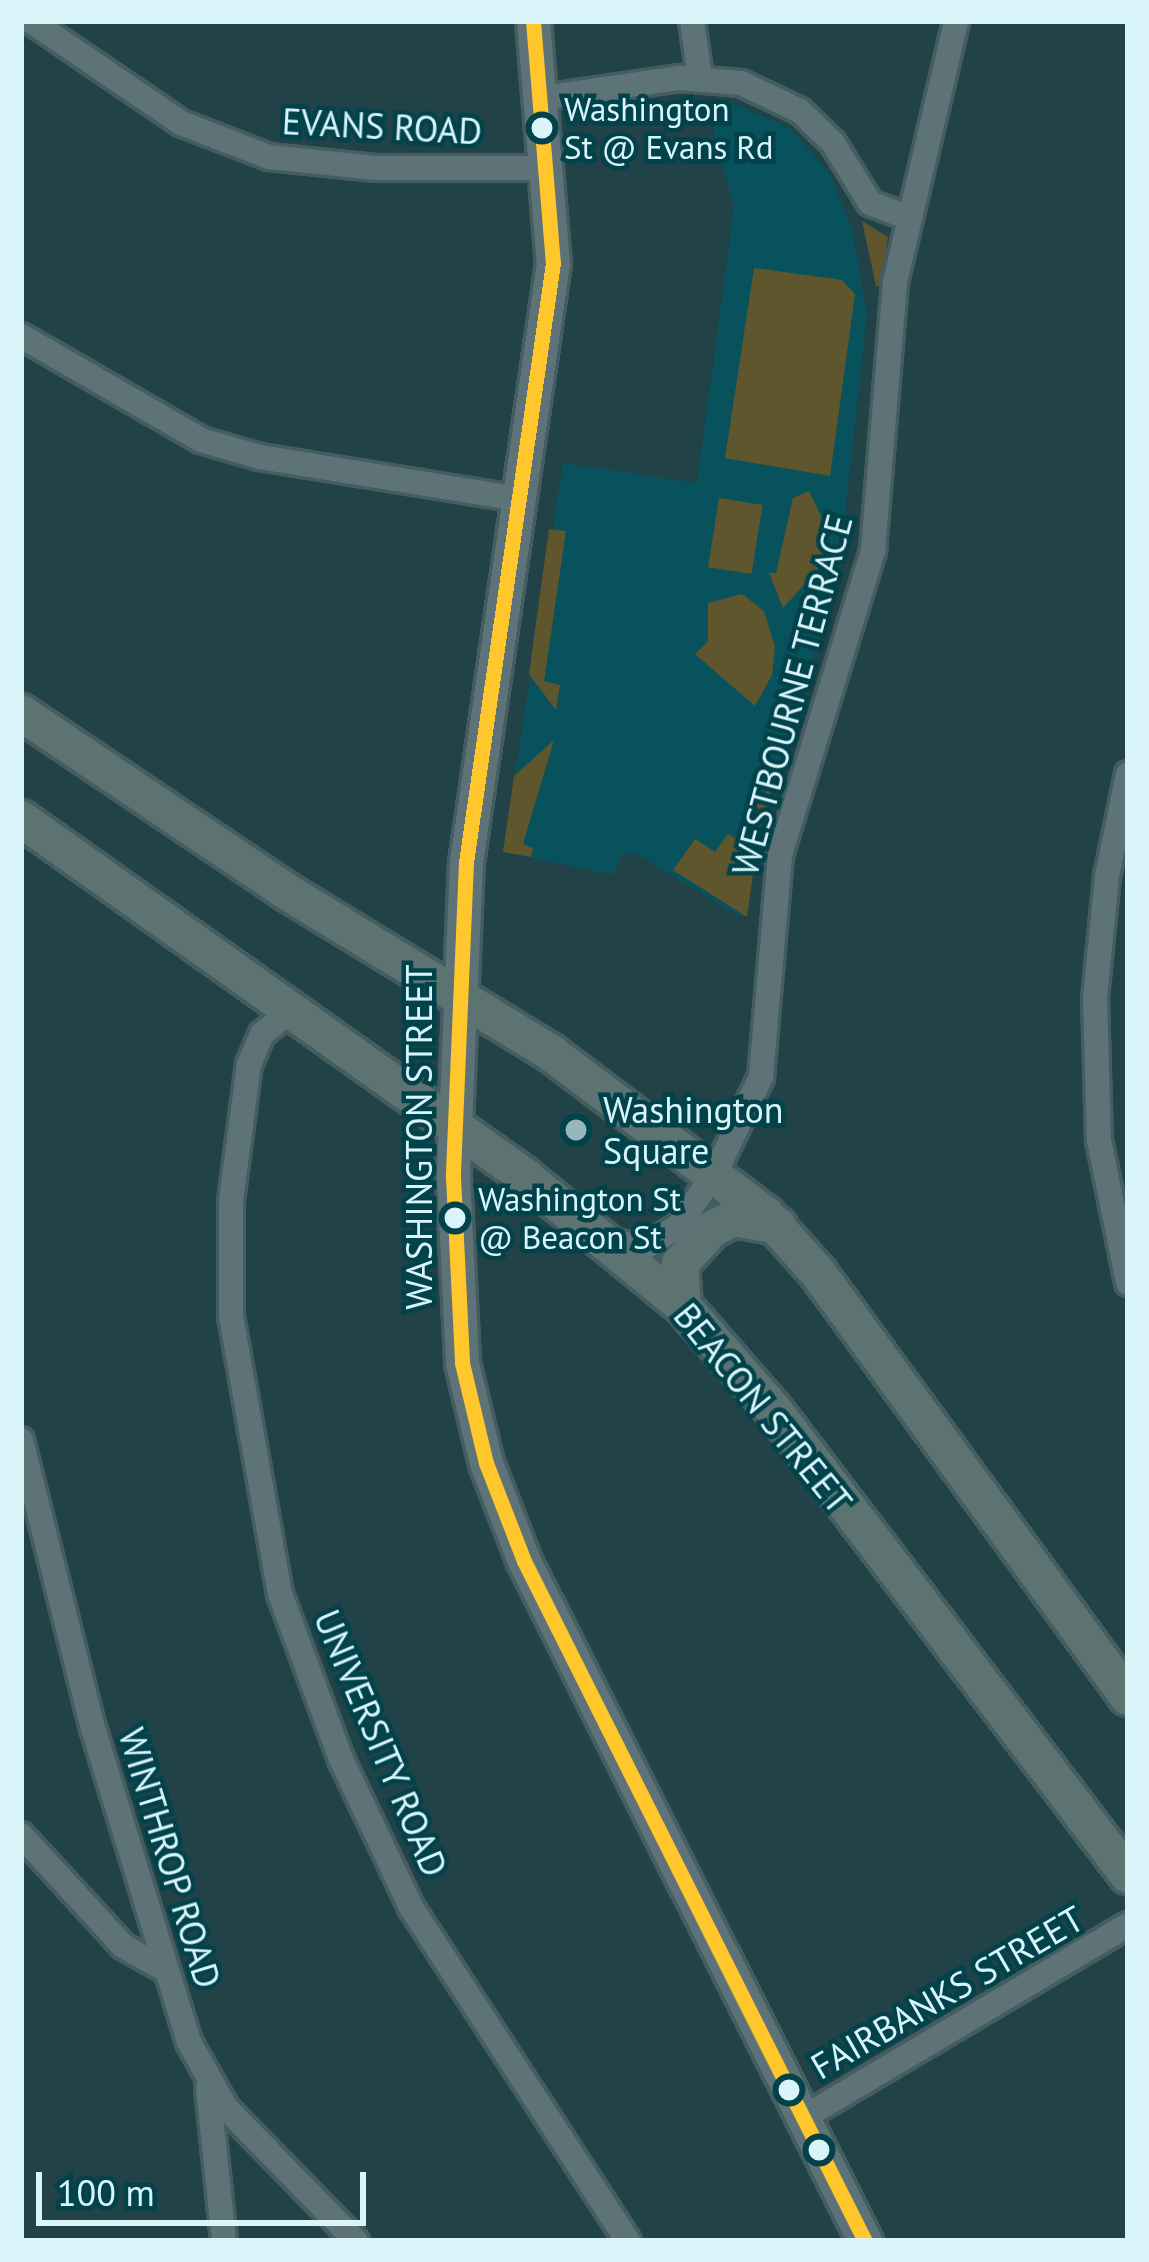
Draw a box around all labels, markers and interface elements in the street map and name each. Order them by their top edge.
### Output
place label: Washington St @ Evans Rd [564,89,774,167]
street label: EVANS ROAD [281,99,483,153]
marker: Washington St @ Evans Rd [531,117,553,139]
street label: WESTBOURNE TERRACE [723,509,861,881]
street label: WASHINGTON STREET [397,964,441,1310]
place label: Washington Square [603,1087,784,1172]
marker: Washington Square [560,1114,592,1146]
place label: Washington St @ Beacon St [478,1179,681,1257]
marker: Washington St @ Beacon St [444,1207,466,1229]
street label: BEACON STREET [665,1294,861,1522]
street label: UNIVERSITY ROAD [305,1603,457,1883]
street label: WINTHROP ROAD [110,1722,230,1994]
street label: FAIRBANKS STREET [803,1896,1091,2088]
unlabelled marker [778,2079,800,2101]
unlabelled marker [808,2139,830,2161]
scale bar [42,2148,372,2222]
text: 100 m [57,2169,155,2216]

